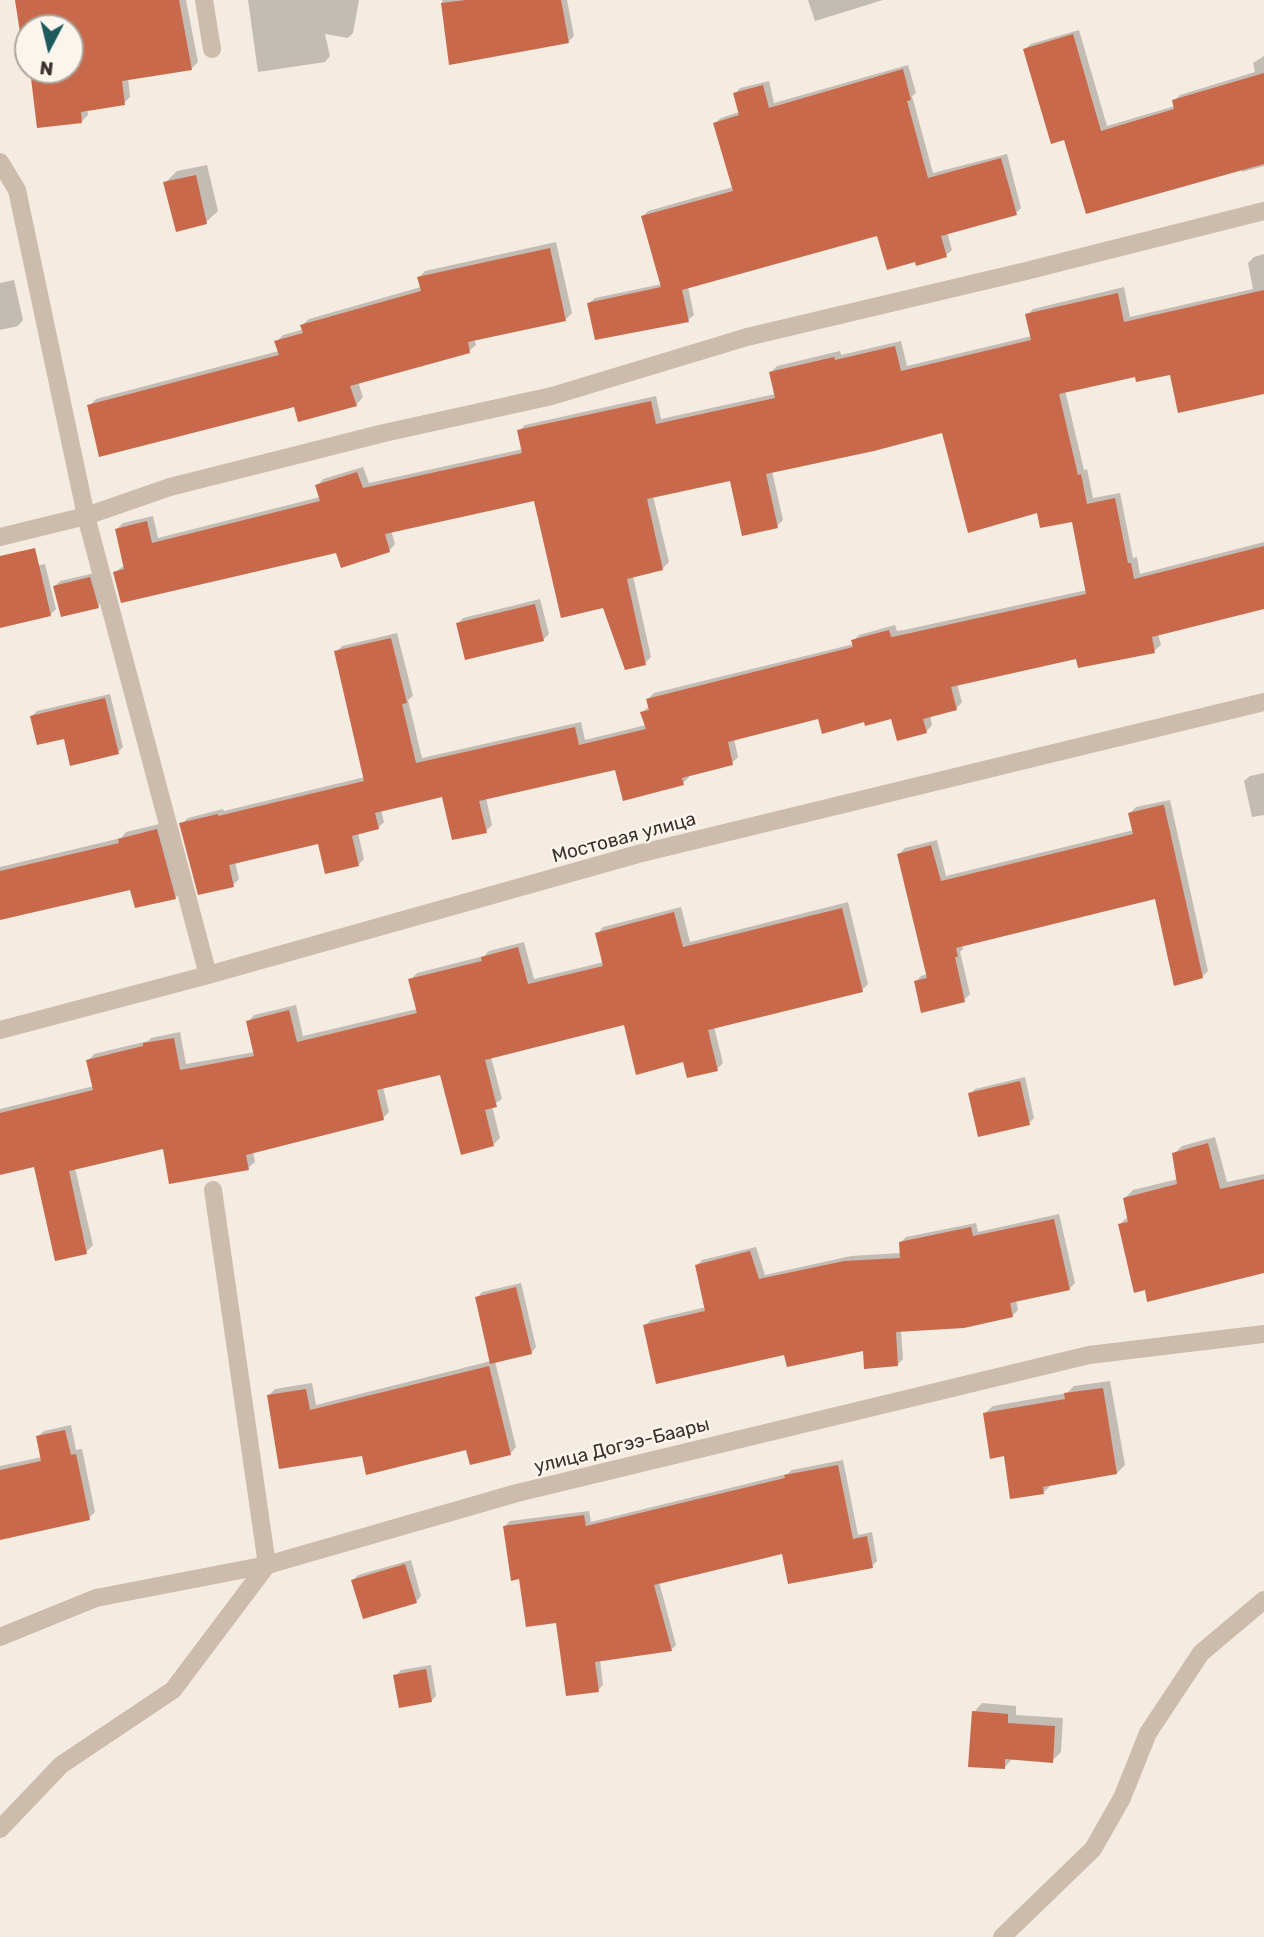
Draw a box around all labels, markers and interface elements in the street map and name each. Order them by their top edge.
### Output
north arrow [14,14,84,84]
text: N [38,56,55,81]
street label: Мостовая улица [550,808,698,868]
street label: улица Догээ-Баары [532,1413,712,1479]

